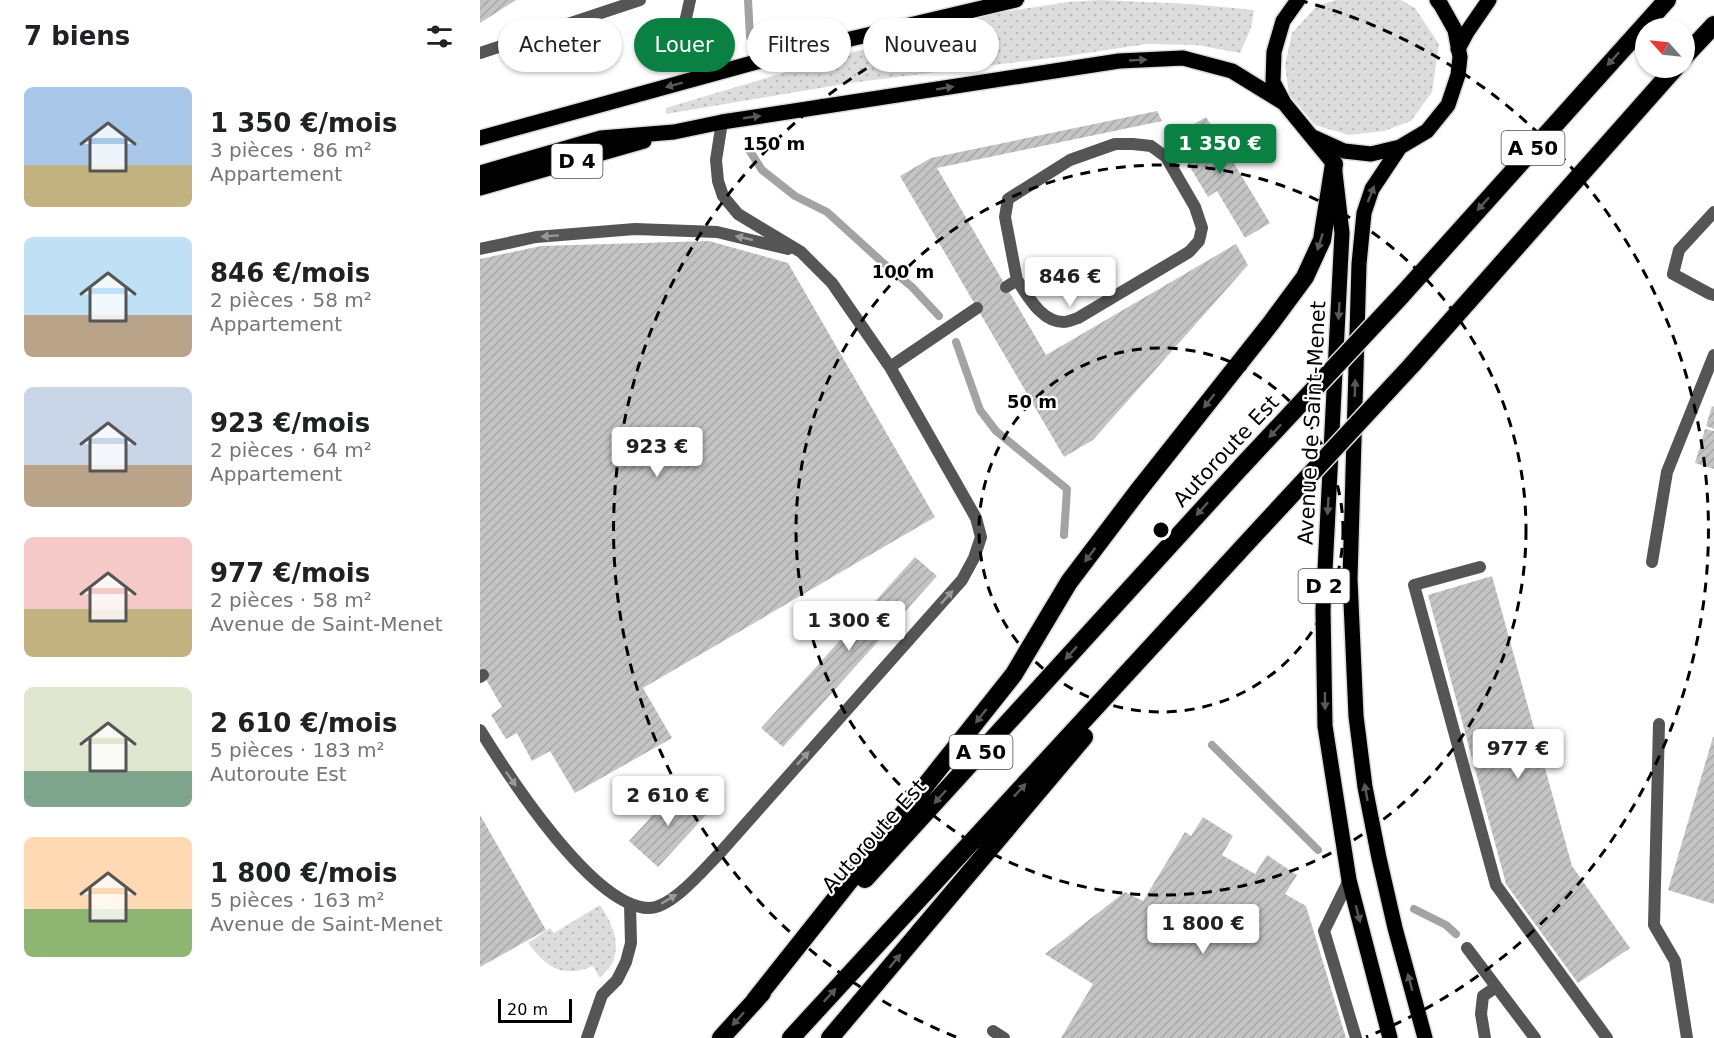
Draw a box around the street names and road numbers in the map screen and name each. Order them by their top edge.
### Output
road number: A 50 [1502,131,1564,165]
road number: D 4 [552,144,602,178]
street label: Avenue de Saint-Menet [1294,300,1330,546]
street label: Autoroute Est [1168,390,1284,512]
road number: D 2 [1298,569,1350,603]
road number: A 50 [950,735,1012,769]
street label: Autoroute Est [817,775,931,897]

